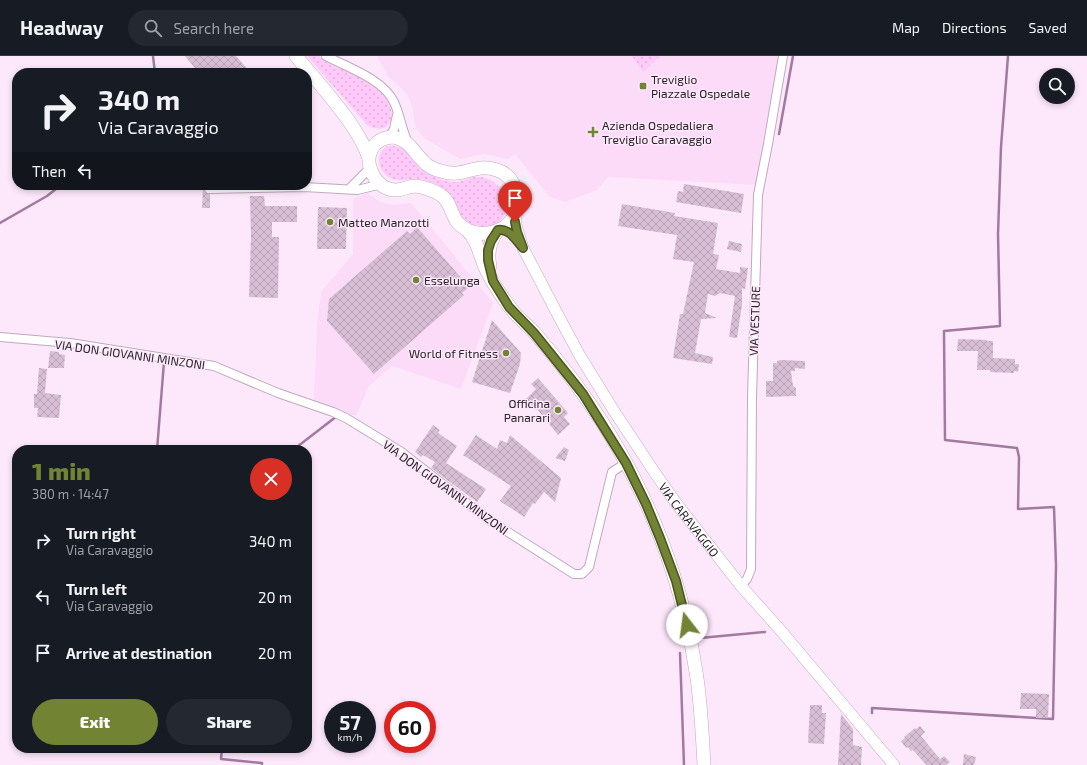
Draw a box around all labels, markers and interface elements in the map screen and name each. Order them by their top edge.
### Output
search box [128,10,408,46]
text: Headway [20,16,104,39]
icon: search [142,17,164,39]
text: Search here [174,19,254,37]
text: Map [892,19,920,36]
text: Directions [942,19,1007,36]
text: Saved [1029,19,1067,36]
map controls [1039,68,1075,104]
button: search [1039,68,1075,104]
place label: Treviglio Piazzale Ospedale [651,72,750,100]
marker: Treviglio Piazzale Ospedale [638,81,648,91]
text: 340 m [98,82,180,116]
icon: right [32,84,84,136]
text: Via Caravaggio [98,116,219,138]
place label: Azienda Ospedaliera Treviglio Caravaggio [602,118,713,146]
marker: Azienda Ospedaliera Treviglio Caravaggio [587,126,599,138]
icon: left [74,160,96,182]
text: Then [32,162,66,180]
pin [498,181,532,222]
icon: arrive [504,187,526,209]
place label: Matteo Manzotti [338,215,429,229]
marker: Matteo Manzotti [325,217,335,227]
place label: Esselunga [424,273,480,287]
marker: Esselunga [411,275,421,285]
street label: VIA VESTURE [746,286,762,356]
street label: VIA DON GIOVANNI MINZONI [54,337,206,371]
place label: World of Fitness [409,346,498,360]
marker: World of Fitness [501,348,511,358]
place label: Officina Panarari [504,396,550,424]
marker: Officina Panarari [553,405,563,415]
street label: VIA DON GIOVANNI MINZONI [381,437,511,537]
text: 1 min [32,456,91,485]
button: close [250,458,292,500]
street label: VIA CARAVAGGIO [657,480,722,559]
text: 380 m · 14:47 [32,486,109,502]
text: Turn right [66,524,136,542]
icon: right [32,530,54,552]
text: 340 m [249,532,292,550]
text: Via Caravaggio [66,542,153,558]
text: Turn left [66,580,127,598]
icon: left [32,586,54,608]
text: 20 m [258,588,292,606]
text: Via Caravaggio [66,598,153,614]
position arrow [666,604,708,646]
icon: arrive [32,642,54,664]
text: Arrive at destination [66,644,212,662]
text: 20 m [258,644,292,662]
button: Exit [32,699,158,745]
button: Share [166,699,292,745]
speed limit sign: 60 [384,701,436,753]
text: 57 [339,710,361,734]
text: km/h [338,731,362,743]

